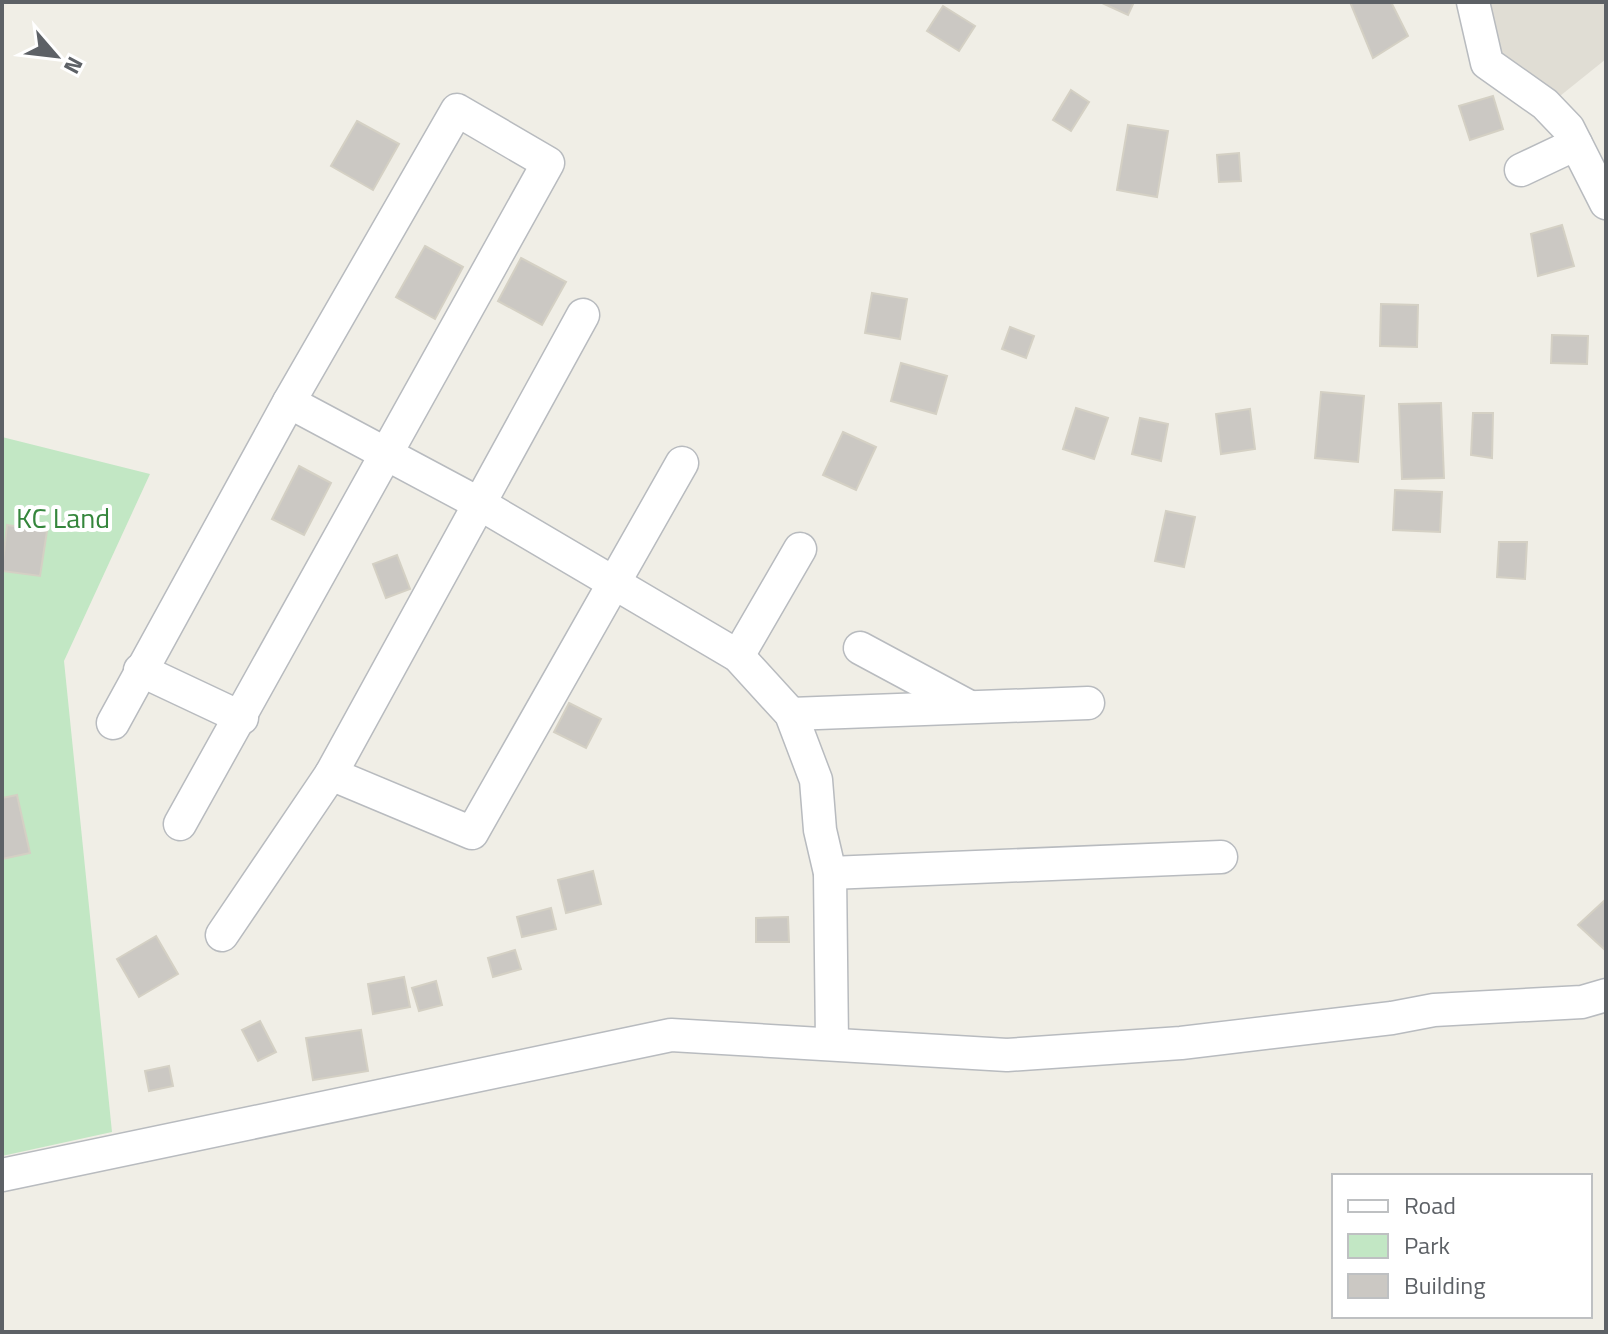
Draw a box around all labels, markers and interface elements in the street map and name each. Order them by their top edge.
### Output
north arrow [16,16,96,96]
text: N [55,51,92,80]
park label: KC Land [16,496,110,539]
legend [1332,1174,1592,1318]
text: Road [1404,1187,1456,1223]
text: Park [1404,1227,1450,1263]
text: Building [1404,1267,1486,1303]

